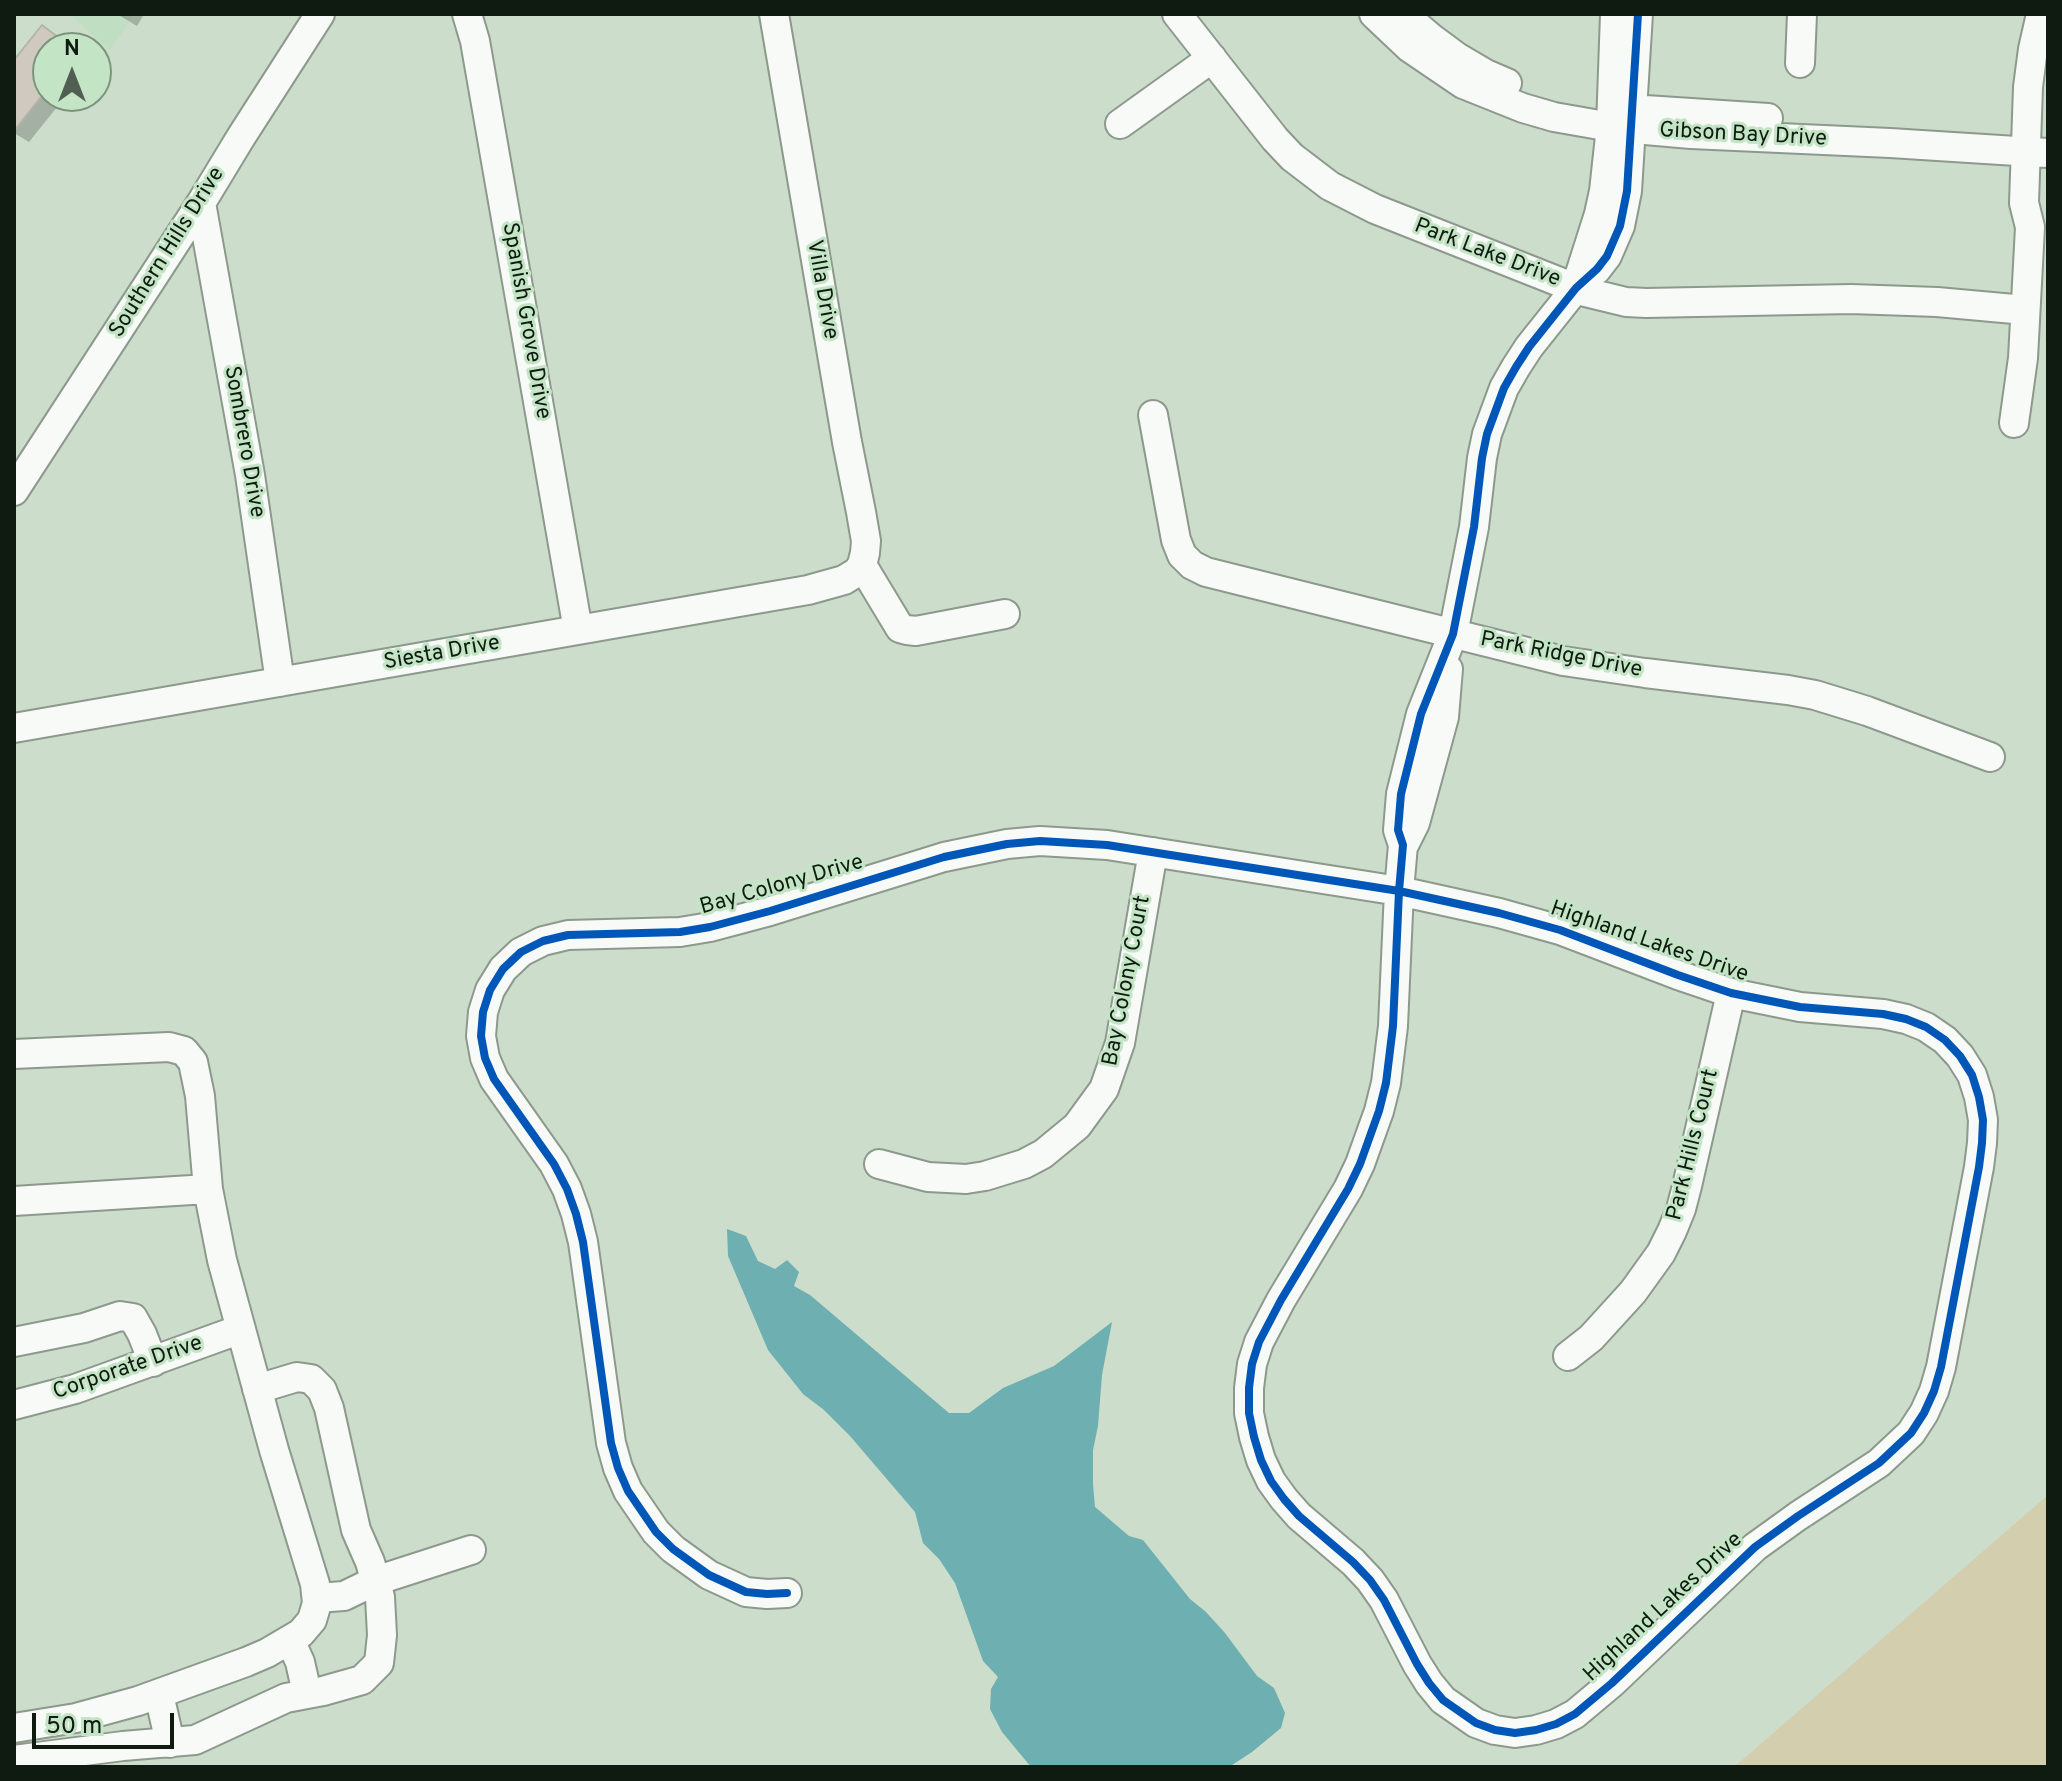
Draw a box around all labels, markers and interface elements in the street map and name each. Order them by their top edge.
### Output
north arrow [32,32,112,112]
text: N [64,36,80,63]
street label: Gibson Bay Drive [1659,118,1827,154]
street label: Southern Hills Drive [105,163,231,343]
street label: Park Lake Drive [1410,214,1564,294]
street label: Spanish Grove Drive [495,221,555,421]
street label: Villa Drive [799,238,843,342]
street label: Sombrero Drive [217,364,269,520]
street label: Park Ridge Drive [1478,627,1644,685]
street label: Siesta Drive [382,631,502,677]
street label: Bay Colony Drive [697,850,867,922]
street label: Bay Colony Court [1099,894,1157,1068]
street label: Highland Lakes Drive [1546,897,1752,989]
street label: Park Hills Court [1662,1067,1726,1223]
street label: Corporate Drive [50,1331,206,1407]
street label: Highland Lakes Drive [1579,1528,1749,1688]
scale bar [36,1697,178,1747]
text: 50 m [46,1712,102,1742]

